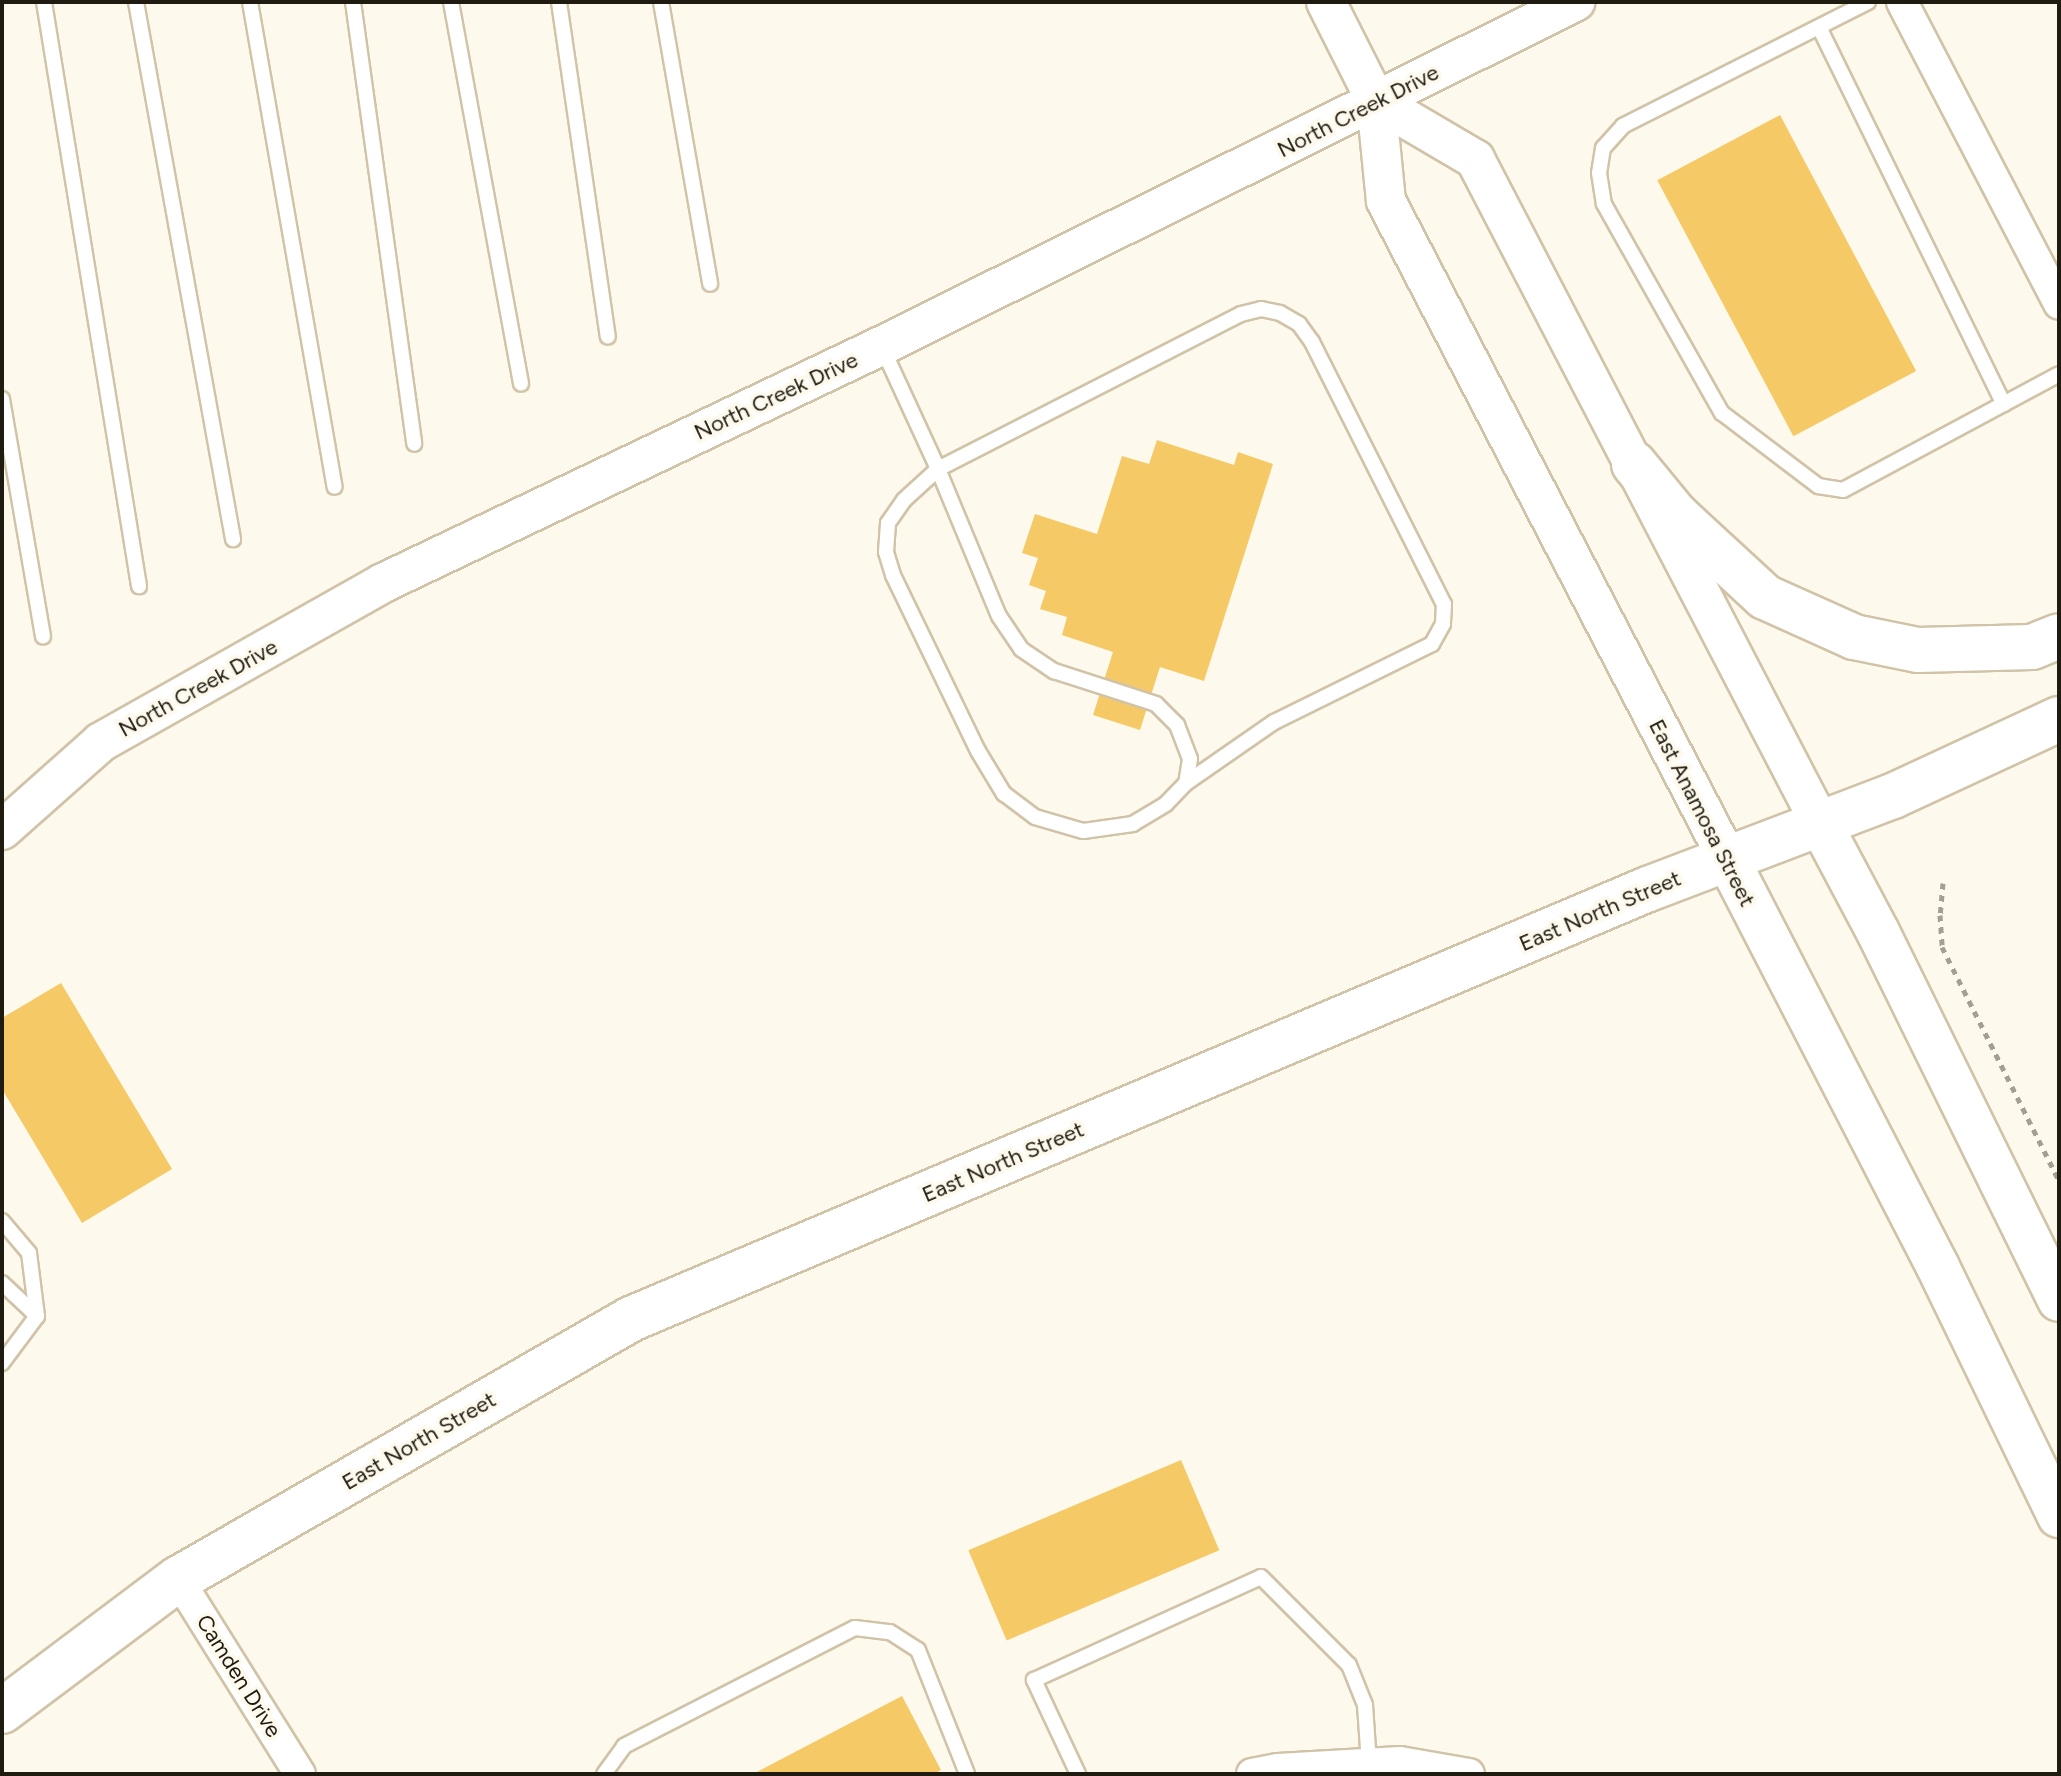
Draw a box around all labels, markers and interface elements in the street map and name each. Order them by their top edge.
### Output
street label: North Creek Drive [1273,59,1443,163]
street label: North Creek Drive [690,347,862,445]
street label: North Creek Drive [114,633,282,743]
street label: East Anamosa Street [1643,715,1761,911]
street label: East North Street [1515,865,1685,957]
street label: East North Street [918,1116,1088,1208]
street label: East North Street [337,1386,501,1496]
street label: Camden Drive [191,1610,287,1742]

